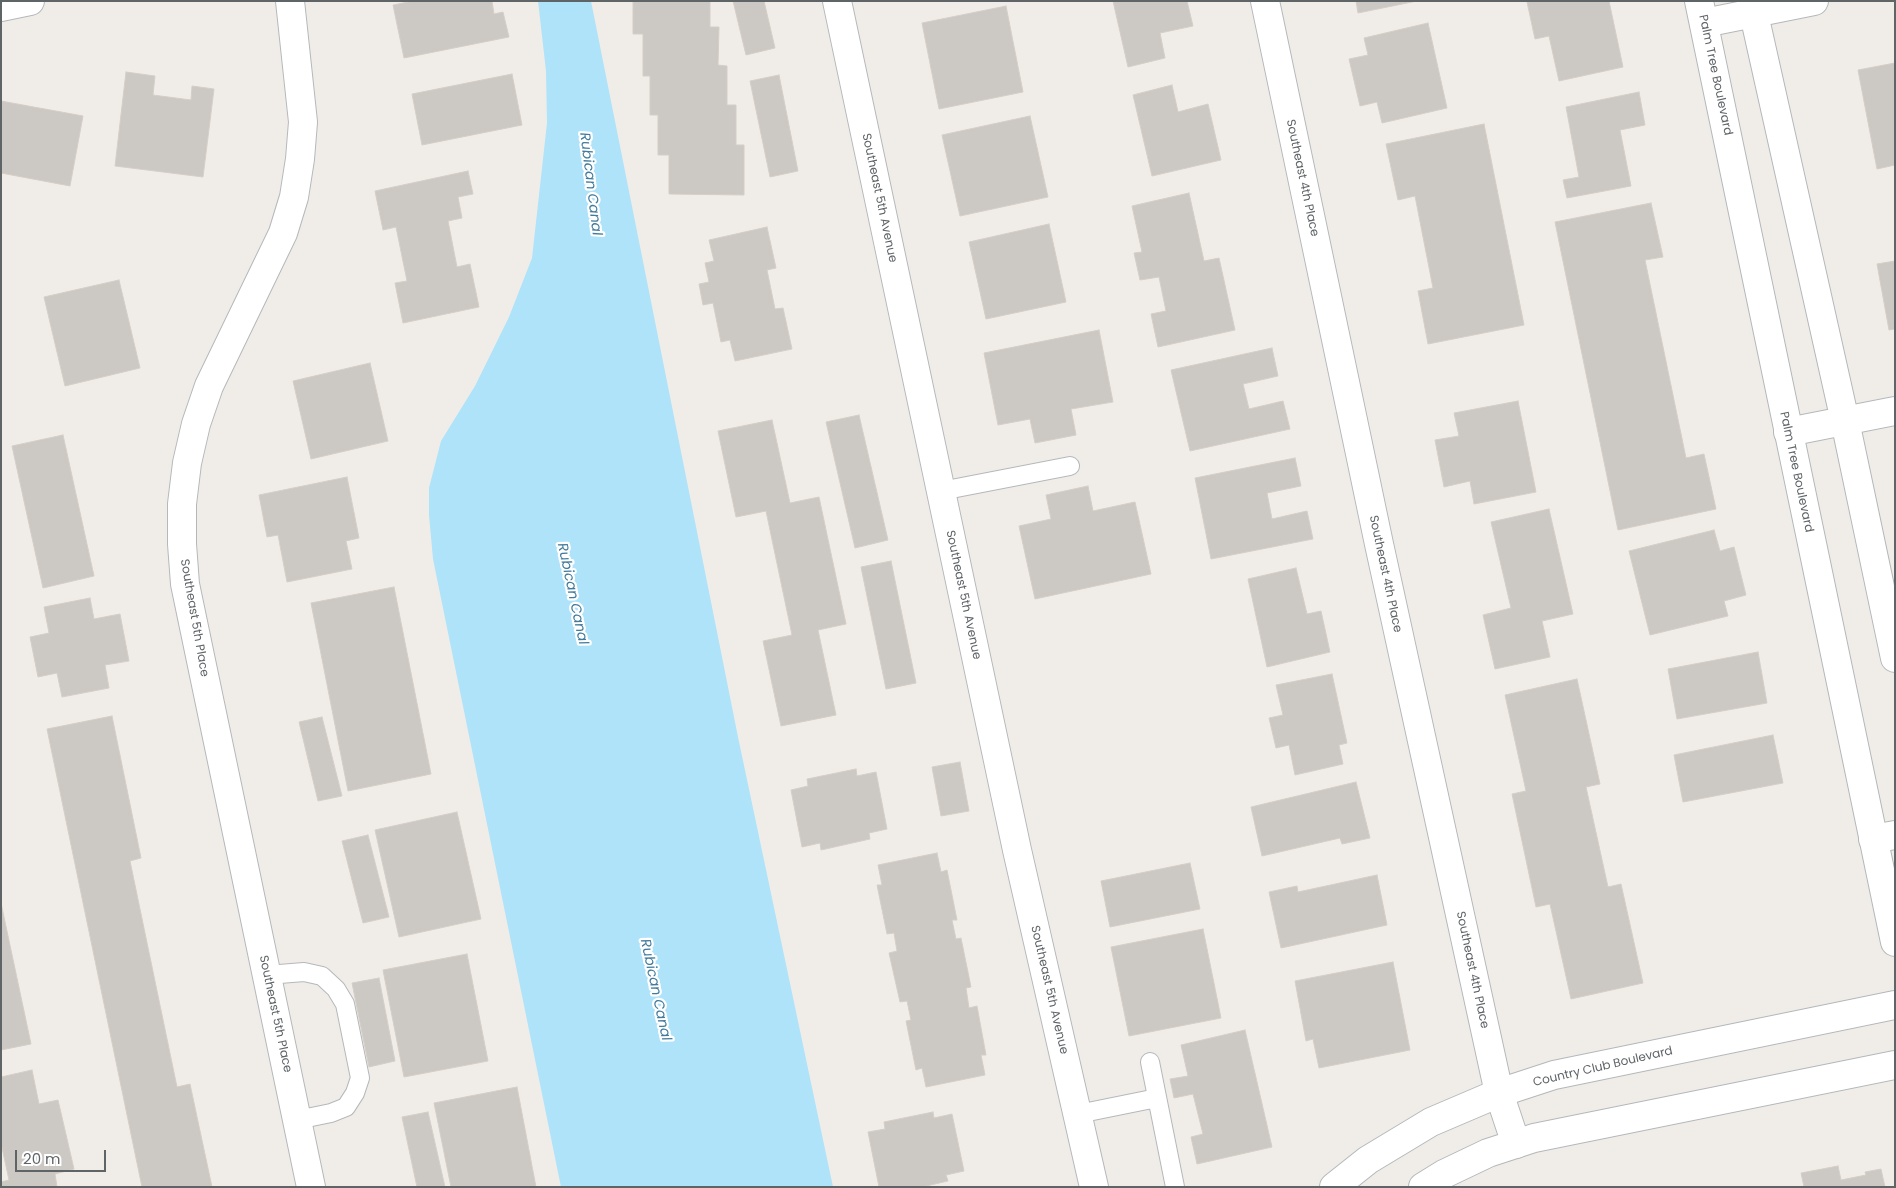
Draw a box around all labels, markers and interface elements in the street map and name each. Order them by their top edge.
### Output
street label: Palm Tree Boulevard [1695,13,1735,137]
street label: Southeast 4th Place [1283,118,1321,238]
water label: Rubican Canal [575,132,605,236]
street label: Southeast 5th Avenue [858,132,900,264]
street label: Palm Tree Boulevard [1776,410,1816,534]
street label: Southeast 4th Place [1366,514,1404,634]
street label: Southeast 5th Avenue [942,529,984,661]
water label: Rubican Canal [553,542,591,646]
street label: Southeast 5th Place [177,558,211,678]
street label: Southeast 4th Place [1453,910,1491,1030]
street label: Southeast 5th Avenue [1027,924,1071,1056]
water label: Rubican Canal [636,938,674,1042]
street label: Southeast 5th Place [256,954,294,1074]
street label: Country Club Boulevard [1532,1044,1674,1090]
scale bar [18,1140,109,1172]
text: 20 m [23,1148,61,1169]

